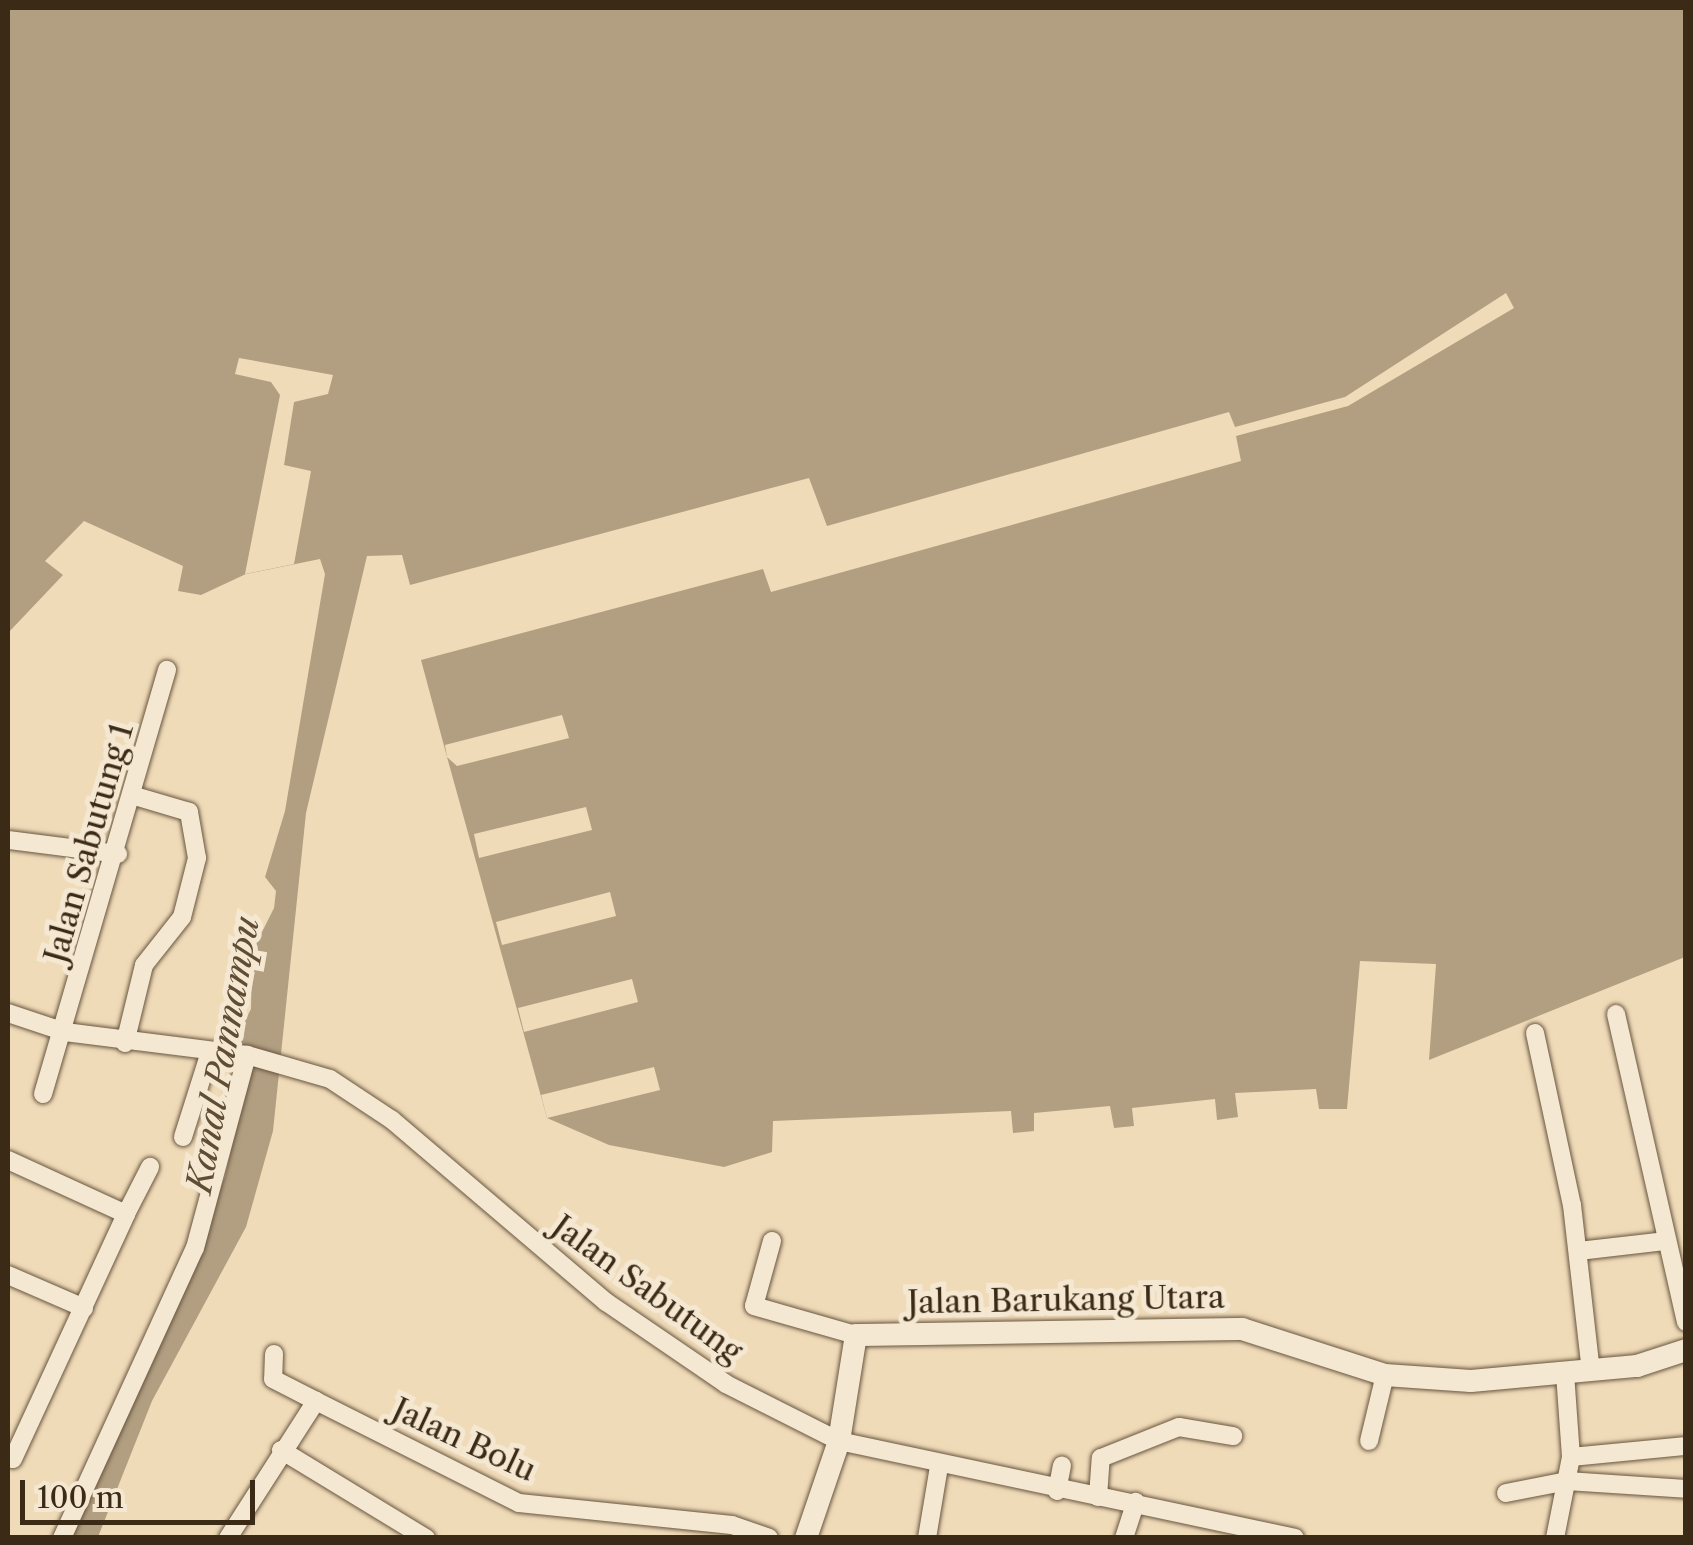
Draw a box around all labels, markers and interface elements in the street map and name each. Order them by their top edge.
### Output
street label: Jalan Sabutung 1 [36,719,142,967]
water label: Kanal Pannampu [178,914,268,1196]
street label: Jalan Sabutung [544,1207,750,1371]
street label: Jalan Barukang Utara [907,1278,1225,1322]
street label: Jalan Bolu [386,1390,542,1490]
scale bar [25,1460,260,1522]
text: 100 m [37,1479,124,1516]

